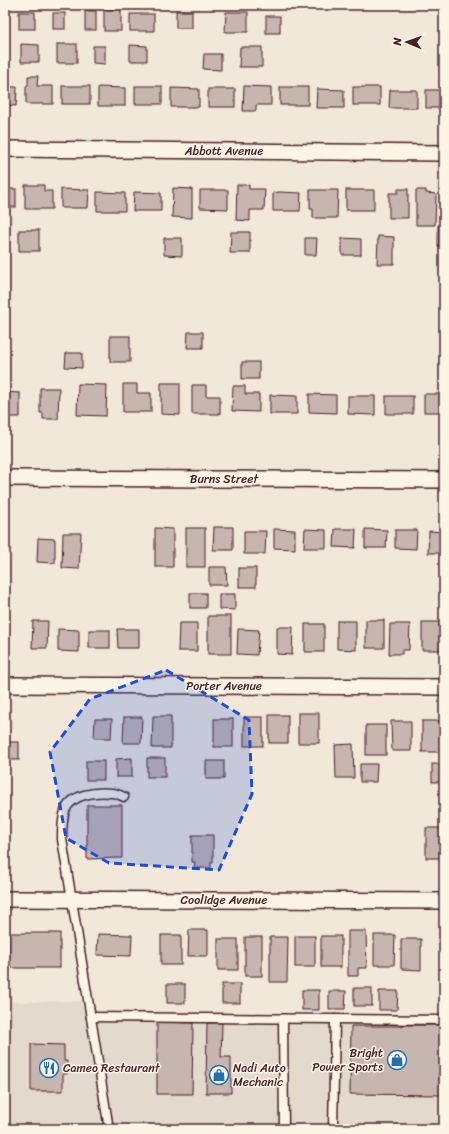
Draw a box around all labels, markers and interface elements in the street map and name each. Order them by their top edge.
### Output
north arrow [387,22,427,62]
text: N [388,37,407,47]
street label: Abbott Avenue [184,140,263,162]
street label: Burns Street [190,468,259,490]
street label: Porter Avenue [186,675,262,697]
street label: Coolidge Avenue [181,889,267,911]
place label: Bright Power Sports [312,1042,383,1078]
shop icon: Bright Power Sports [386,1049,408,1071]
restaurant icon: Cameo Restaurant [38,1057,60,1079]
place label: Cameo Restaurant [63,1057,161,1079]
place label: Nadi Auto Mechanic [233,1057,286,1093]
shop icon: Nadi Auto Mechanic [208,1064,230,1086]

